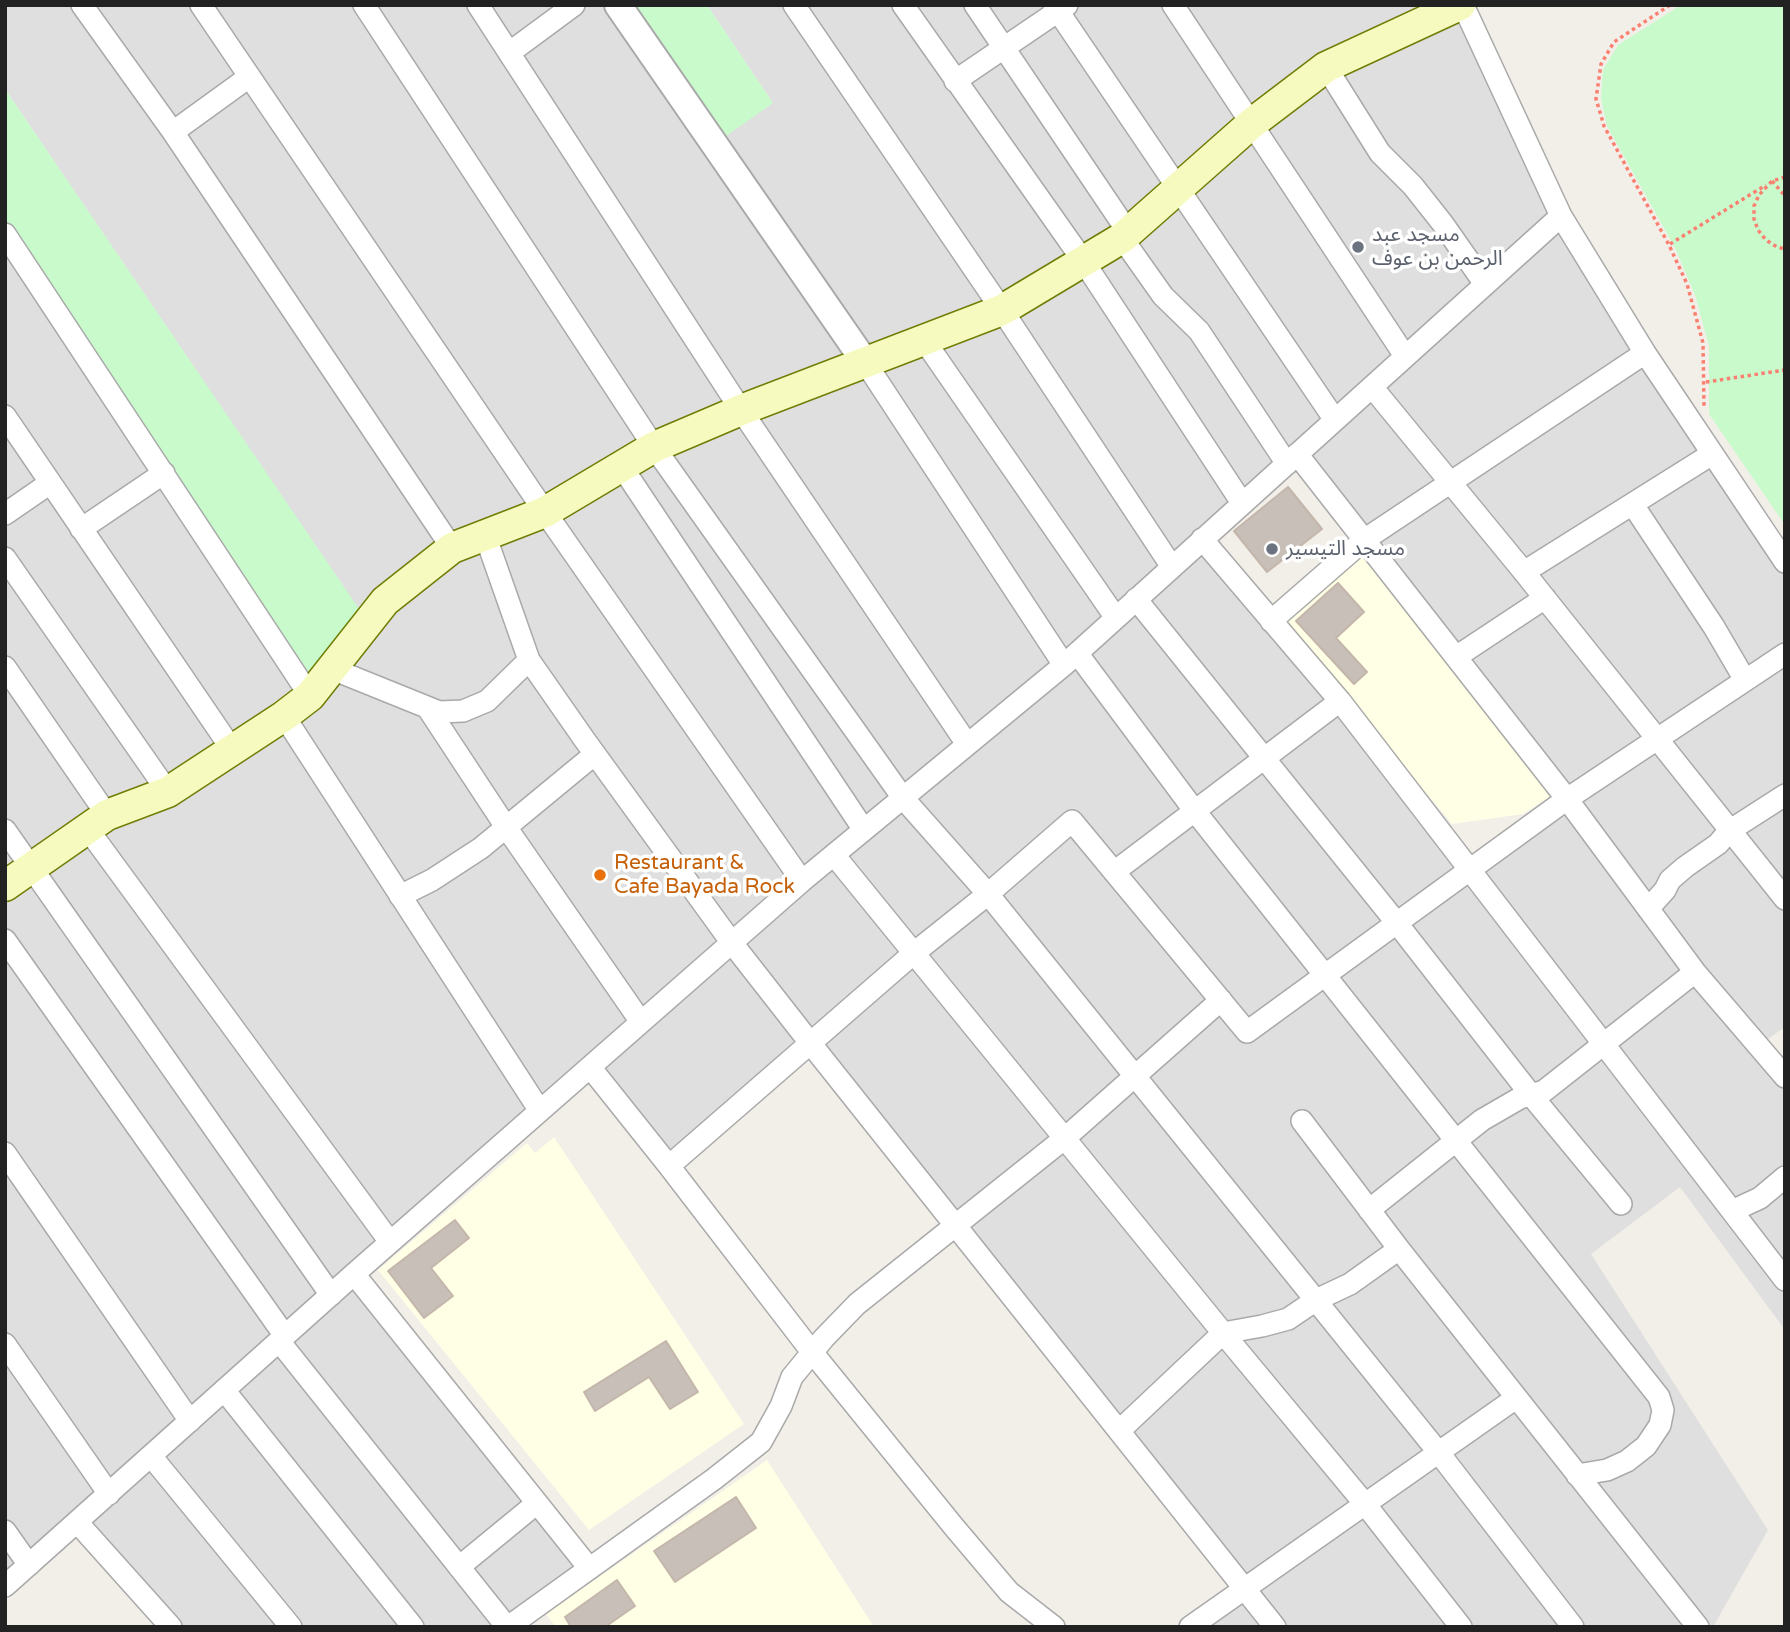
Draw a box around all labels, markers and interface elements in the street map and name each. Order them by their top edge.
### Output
place label: مسجد عبد الرحمن بن عوف [1372,222,1503,272]
marker: مسجد عبد الرحمن بن عوف [1350,239,1366,255]
place label: مسجد التيسير [1286,536,1405,562]
marker: مسجد التيسير [1264,541,1280,557]
place label: Restaurant & Cafe Bayada Rock [614,850,795,900]
marker: Restaurant & Cafe Bayada Rock [592,867,608,883]

